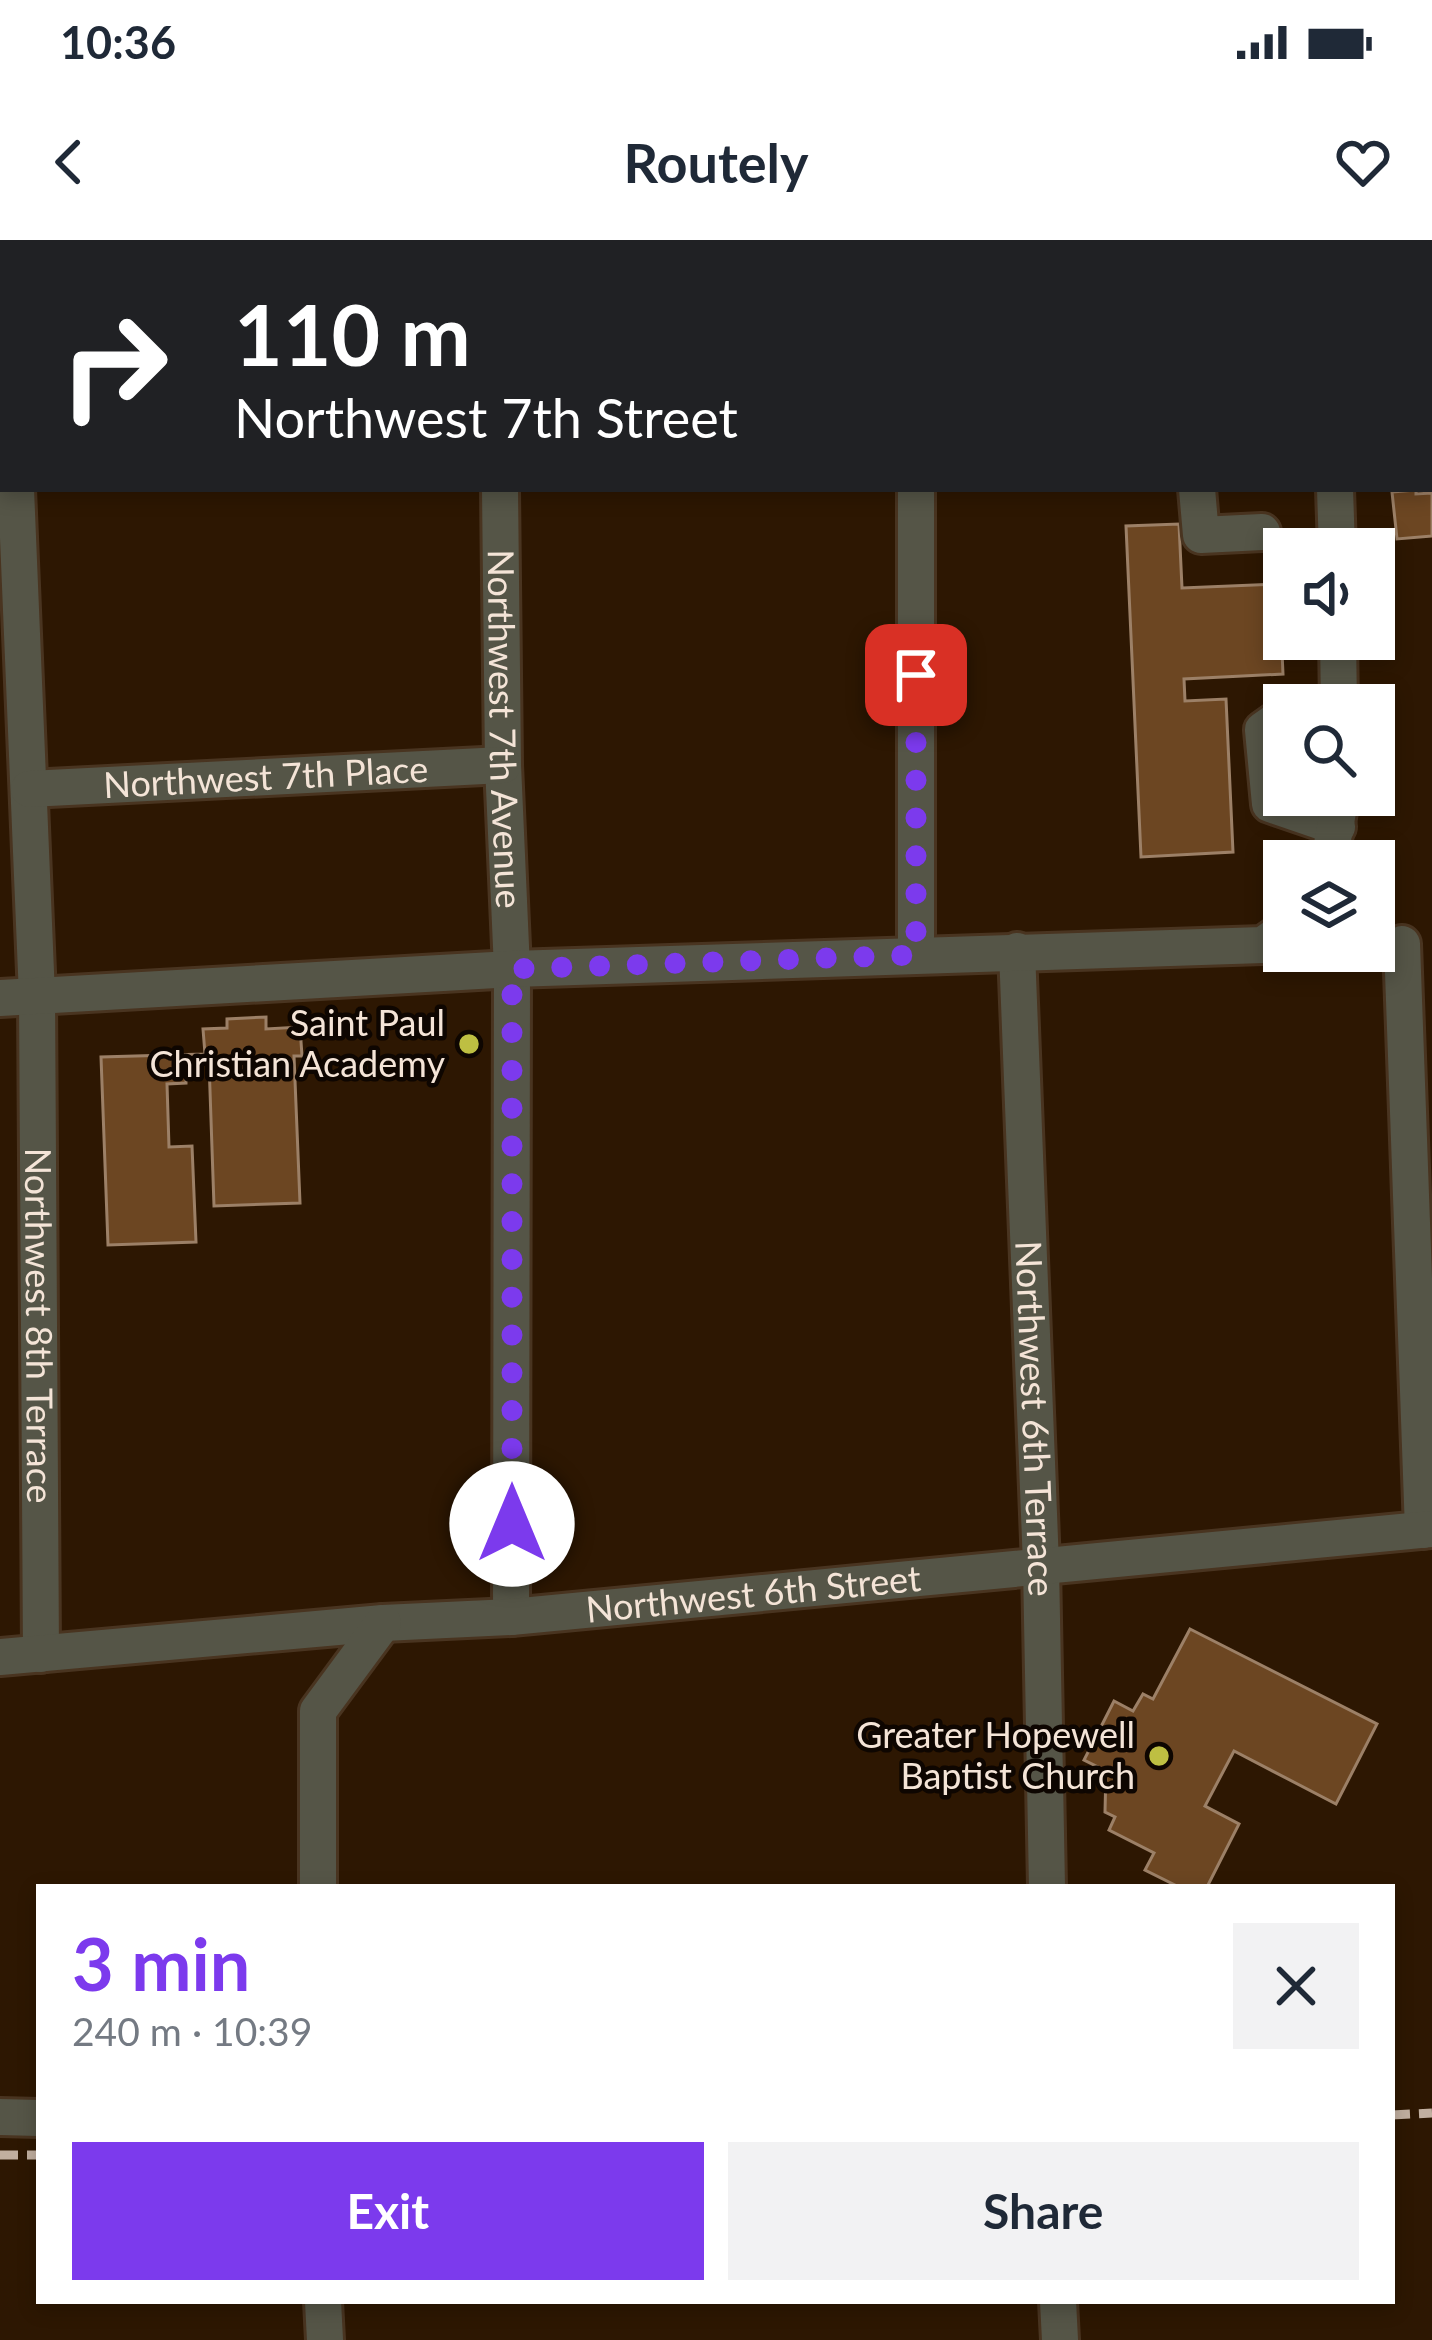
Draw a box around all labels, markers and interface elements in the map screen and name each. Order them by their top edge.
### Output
text: 10:36 [60,15,176,69]
icon: back [36,129,102,195]
icon: heart [1330,129,1396,195]
text: Routely [623,130,809,195]
text: 110 m [234,283,471,384]
icon: right [36,288,192,444]
text: Northwest 7th Street [234,385,738,450]
map controls [1263,528,1395,972]
button: sound [1263,528,1395,660]
street label: Northwest 7th Avenue [480,549,532,909]
pin [865,624,967,726]
icon: arrive [883,642,949,708]
button: search [1263,684,1395,816]
street label: Northwest 7th Place [102,746,429,806]
button: layers [1263,840,1395,972]
place label: Saint Paul Christian Academy [150,1000,445,1085]
marker: Saint Paul Christian Academy [456,1031,482,1057]
street label: Northwest 8th Terrace [17,1148,63,1504]
street label: Northwest 6th Terrace [1007,1240,1065,1597]
position arrow [449,1461,575,1587]
street label: Northwest 6th Street [584,1555,923,1631]
place label: Greater Hopewell Baptist Church [856,1712,1135,1797]
marker: Greater Hopewell Baptist Church [1146,1743,1172,1769]
text: 3 min [72,1920,250,2006]
button: close [1233,1923,1359,2049]
text: 240 m · 10:39 [72,2008,312,2054]
button: Exit [72,2142,704,2280]
button: Share [728,2142,1359,2280]

